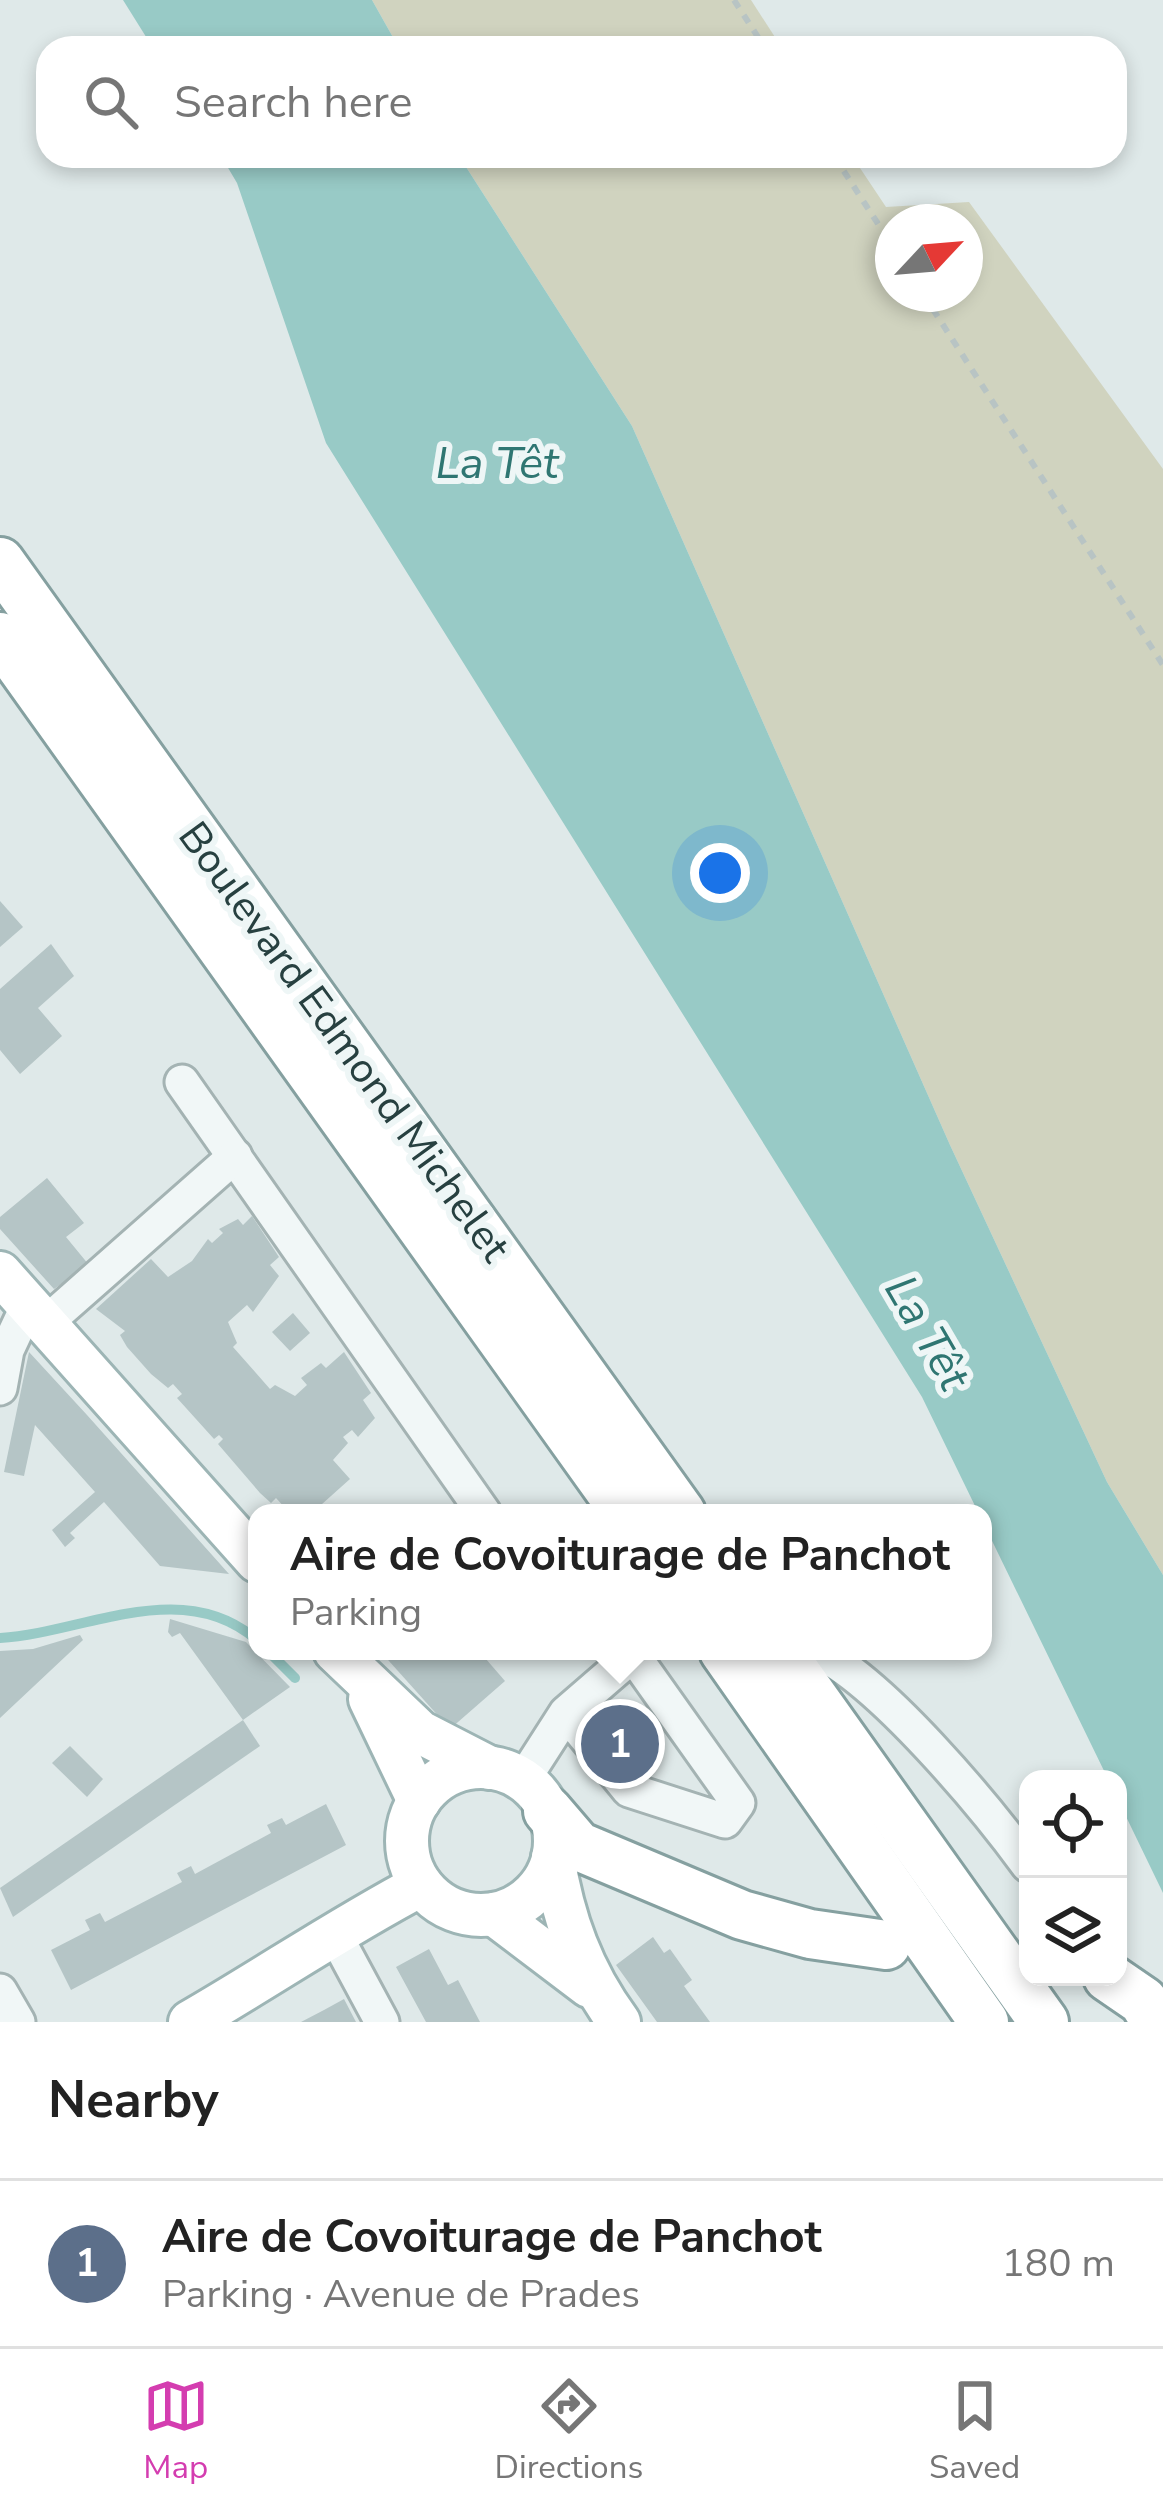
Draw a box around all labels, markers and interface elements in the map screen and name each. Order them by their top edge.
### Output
search box [36,36,1127,168]
icon: search [78,69,144,135]
text: Search here [174,72,413,133]
north arrow [875,204,983,312]
water label: La Têt [435,433,560,494]
street label: Boulevard Edmond Michelet [165,810,523,1274]
your location [690,843,750,903]
water label: La Têt [870,1264,985,1403]
popup [248,1504,992,1660]
text: Aire de Covoiturage de Panchot [290,1525,950,1586]
text: Parking [290,1586,422,1639]
pin: 1 [581,1699,659,1789]
map controls [1019,1770,1127,1986]
button: locate [1019,1770,1127,1878]
button: layers [1019,1878,1127,1986]
text: Nearby [48,2065,219,2135]
text: Aire de Covoiturage de Panchot [162,2207,822,2268]
text: 1 [75,2237,99,2290]
text: 180 m [1001,2237,1115,2290]
text: Parking · Avenue de Prades [162,2268,640,2321]
tab: Map [143,2373,209,2490]
tab: Directions [495,2373,643,2490]
tab: Saved [929,2373,1020,2490]

